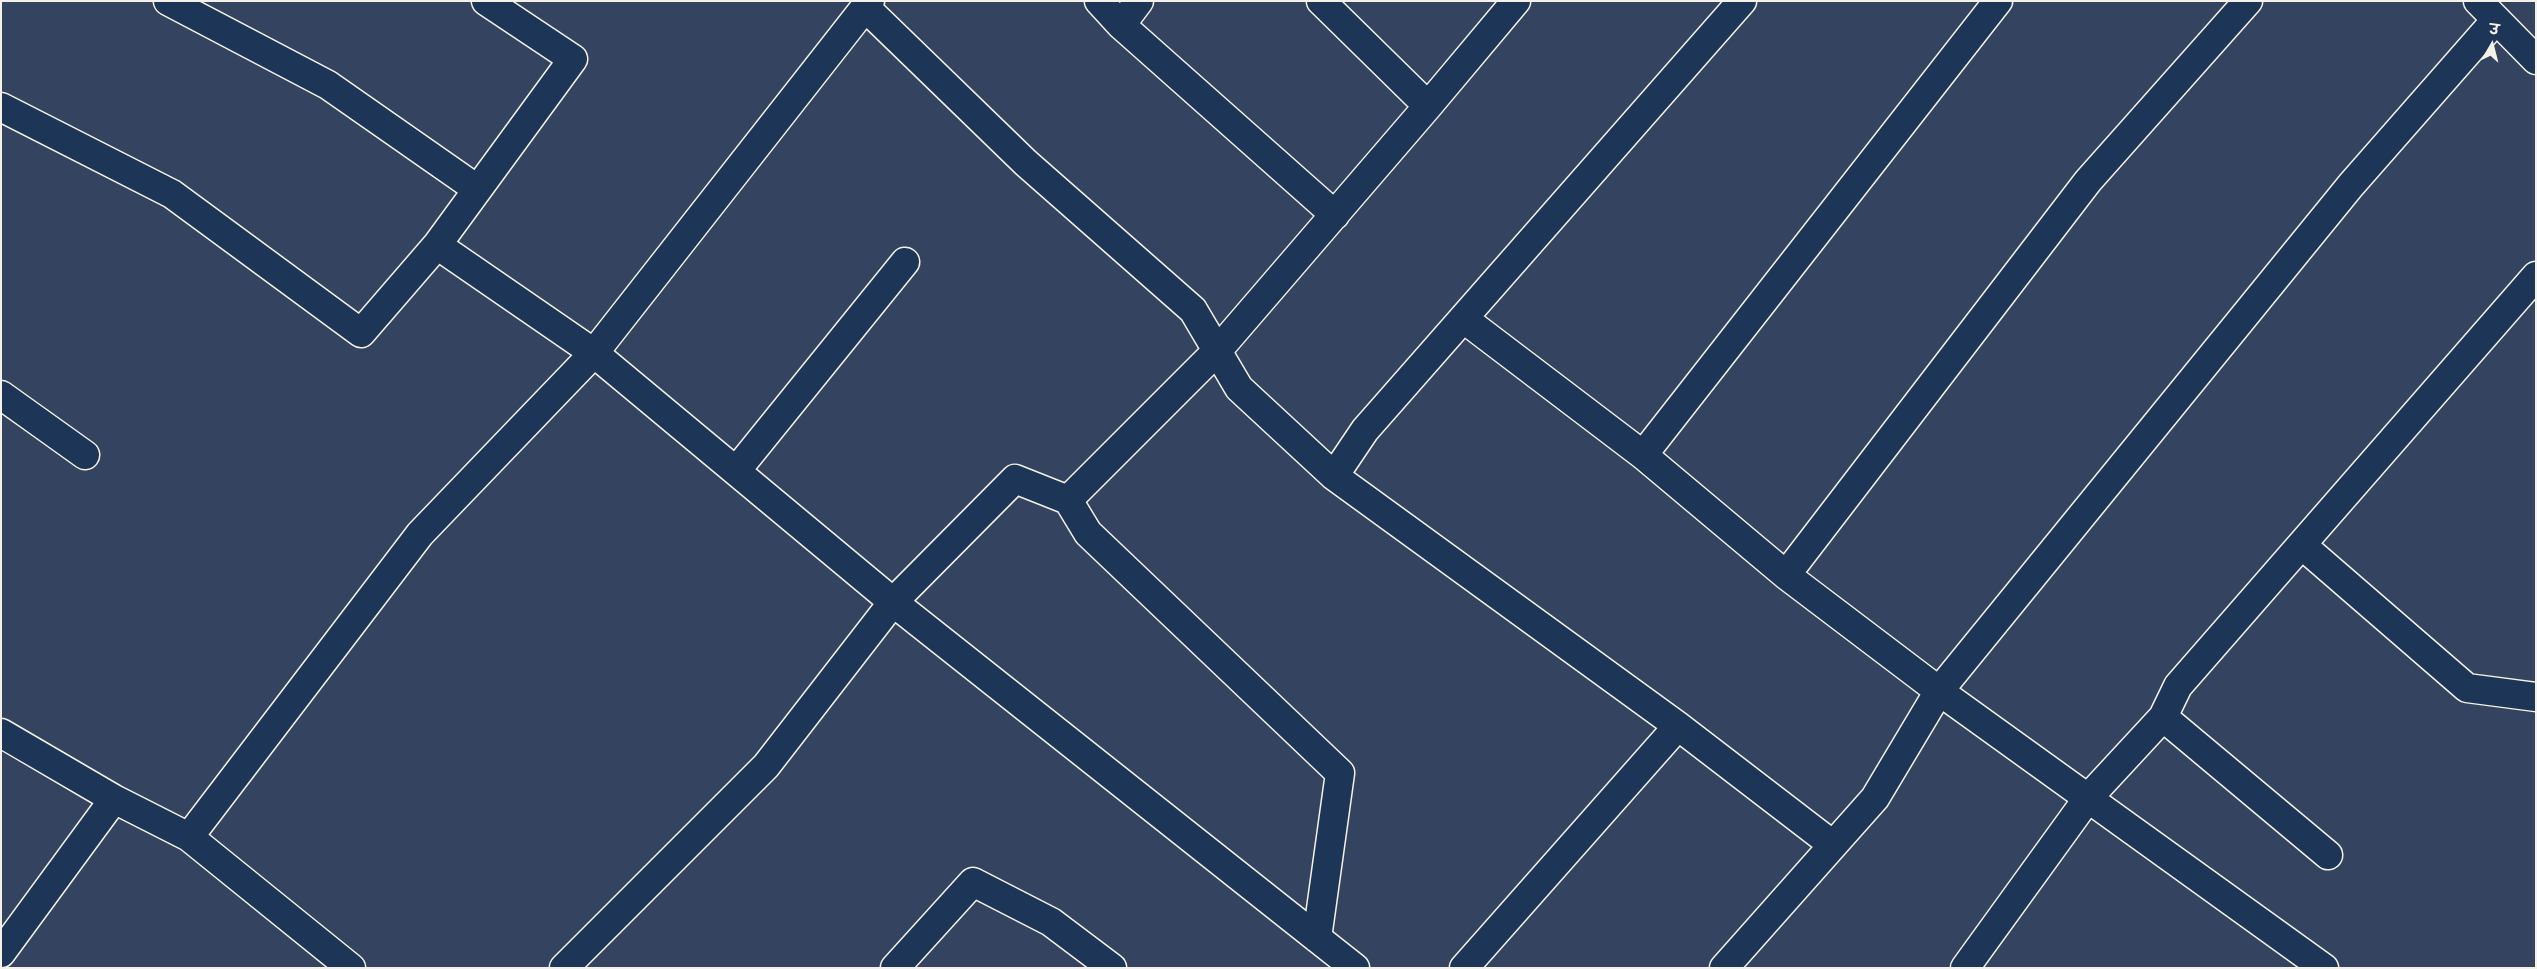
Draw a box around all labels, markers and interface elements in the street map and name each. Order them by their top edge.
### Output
north arrow [2467,20,2517,70]
text: उ [2488,21,2500,39]

